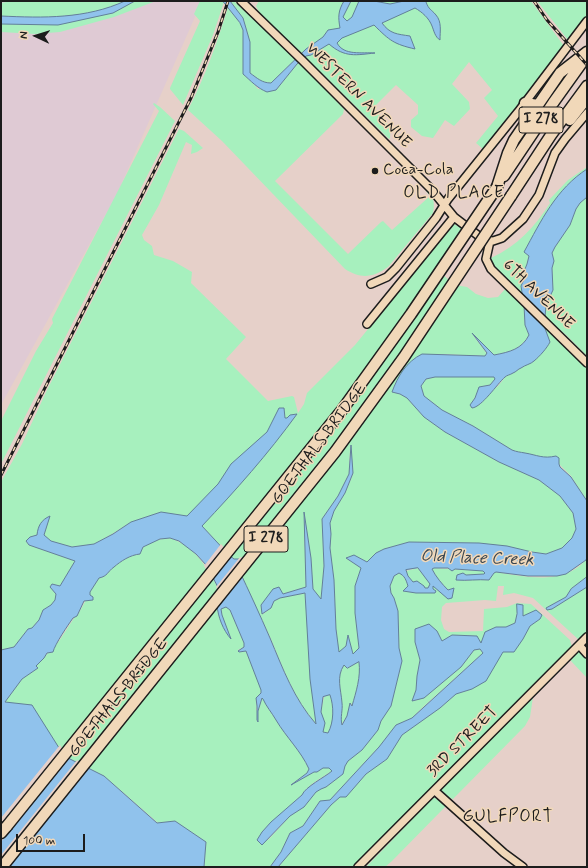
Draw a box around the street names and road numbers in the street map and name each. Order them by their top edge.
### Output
street label: WESTERN AVENUE [301,39,415,153]
road number: I 278 [519,107,563,133]
street label: 6TH AVENUE [498,256,578,334]
street label: GOETHALS BRIDGE [268,380,372,508]
road number: I 278 [244,526,288,552]
street label: GOETHALS BRIDGE [65,635,173,761]
street label: 3RD STREET [424,703,502,781]

